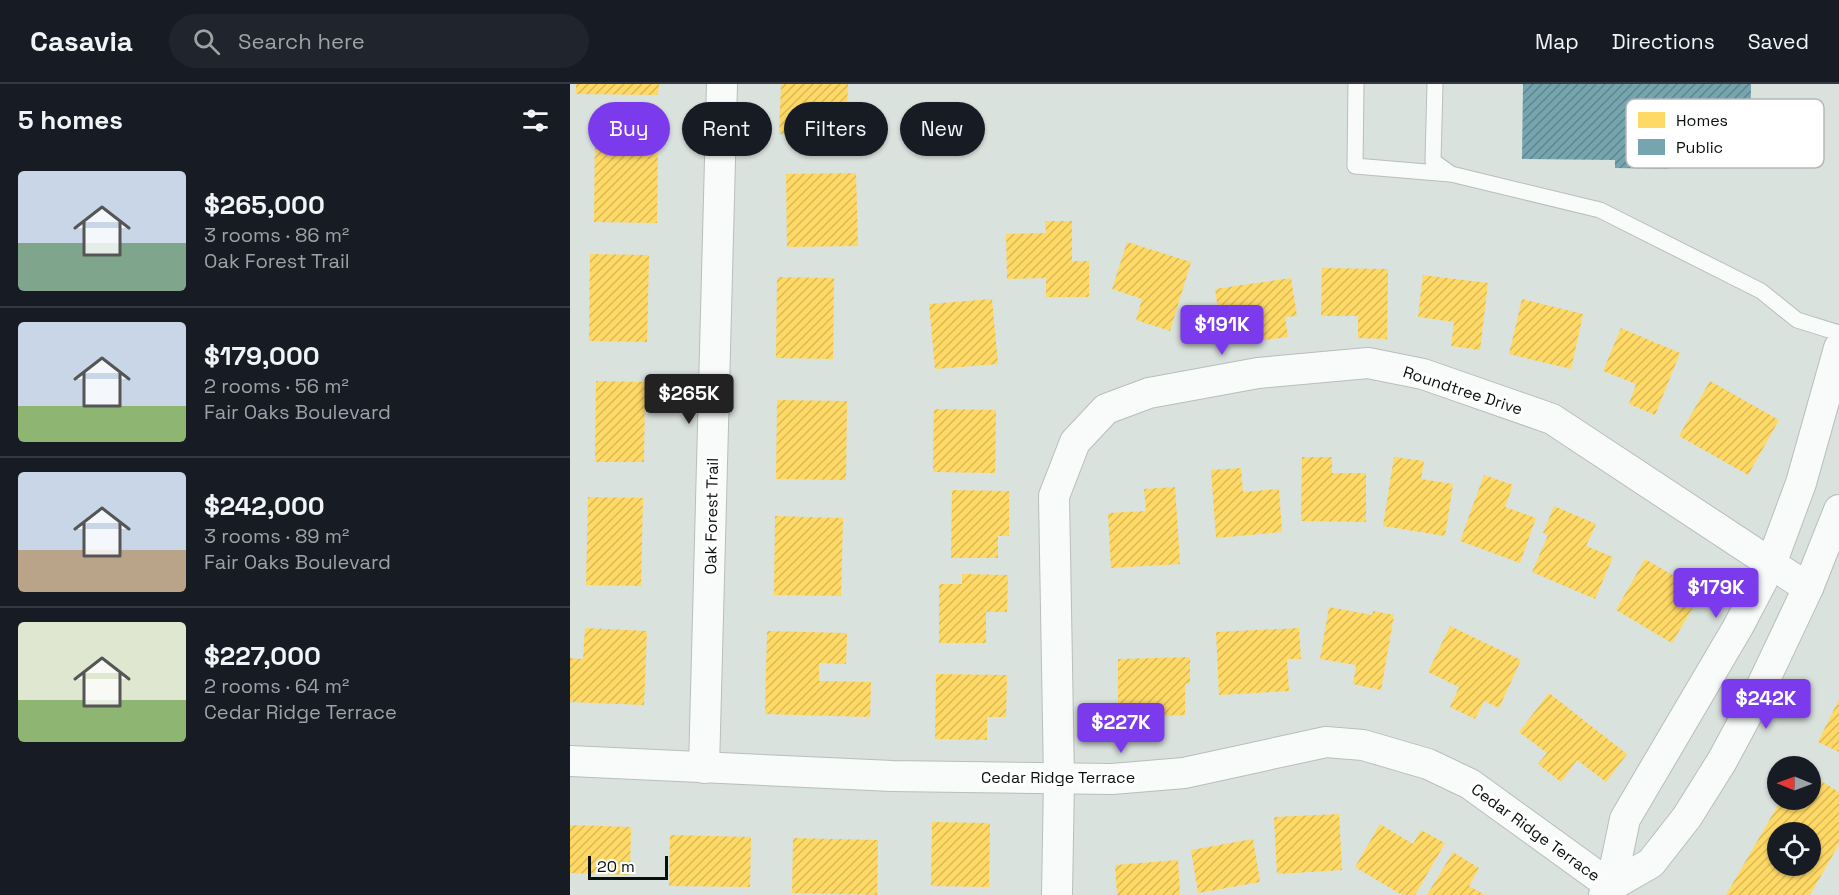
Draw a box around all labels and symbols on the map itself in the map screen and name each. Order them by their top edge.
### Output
legend [1626,99,1824,168]
text: Homes [1676,110,1728,131]
text: Public [1676,137,1723,158]
pin: $191K [1180,305,1264,356]
street label: Roundtree Drive [1400,361,1525,420]
pin: $265K [647,374,731,425]
street label: Oak Forest Trail [700,458,723,574]
pin: $179K [1674,568,1758,619]
pin: $242K [1724,679,1808,730]
pin: $227K [1079,703,1163,754]
north arrow [1767,756,1821,810]
street label: Cedar Ridge Terrace [981,767,1135,788]
street label: Cedar Ridge Terrace [1467,779,1604,886]
scale bar [588,853,668,880]

